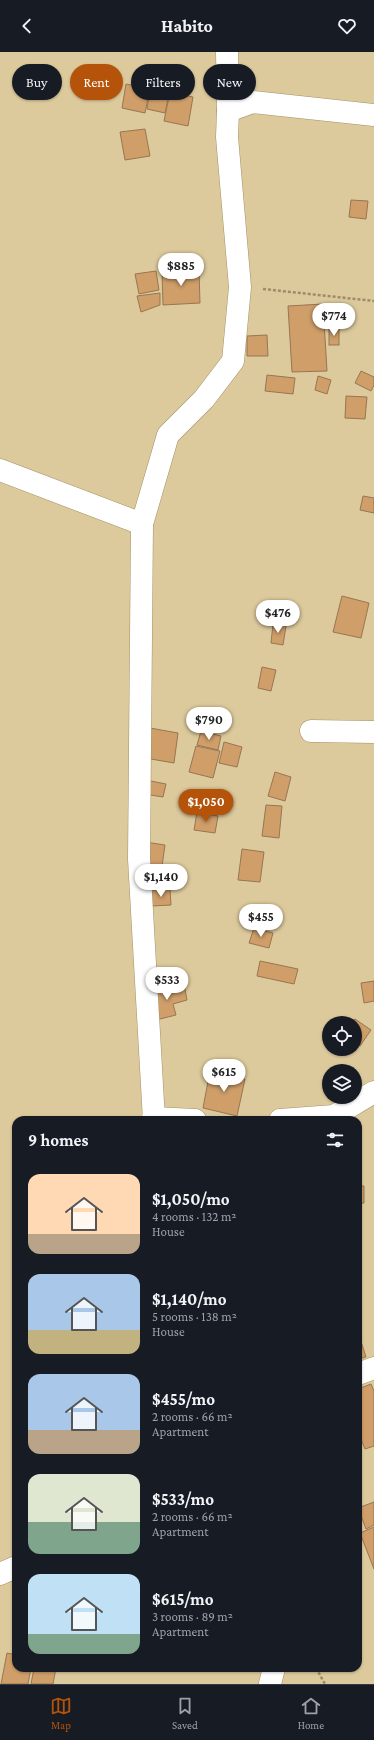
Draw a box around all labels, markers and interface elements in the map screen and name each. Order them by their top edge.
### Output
icon: back [16,15,38,37]
icon: heart [336,15,358,37]
text: Habito [161,16,213,36]
chip: Buy [12,64,62,100]
chip: Rent [70,64,123,100]
chip: Filters [131,64,195,100]
chip: New [203,64,256,100]
pin: $885 [157,253,205,287]
text: $885 [167,258,195,273]
pin: $774 [310,303,358,337]
text: $774 [321,308,347,323]
pin: $476 [254,600,302,634]
text: $476 [265,605,291,620]
pin: $790 [185,707,233,741]
text: $790 [195,712,223,727]
pin: $1,050 [173,789,239,823]
text: $1,050 [187,794,225,809]
pin: $1,140 [128,864,194,898]
text: $1,140 [144,869,178,884]
pin: $455 [237,904,285,938]
text: $455 [248,909,274,924]
pin: $533 [143,967,191,1001]
text: $533 [154,972,180,987]
map controls [322,1016,362,1104]
button: locate [322,1016,362,1056]
pin: $615 [200,1059,248,1093]
text: $615 [212,1064,236,1079]
button: layers [322,1064,362,1104]
icon: filters [324,1129,346,1151]
text: 9 homes [28,1131,88,1150]
icon: home [60,1190,108,1238]
text: $1,050/mo [152,1190,230,1209]
text: 4 rooms · 132 m² [152,1209,236,1224]
text: House [152,1224,185,1239]
icon: home [60,1290,108,1338]
text: $1,140/mo [152,1290,227,1309]
text: 5 rooms · 138 m² [152,1309,237,1324]
text: House [152,1324,185,1339]
icon: home [60,1390,108,1438]
text: $455/mo [152,1390,215,1409]
text: 2 rooms · 66 m² [152,1409,233,1424]
text: Apartment [152,1424,209,1439]
icon: home [60,1490,108,1538]
text: $533/mo [152,1490,214,1509]
text: 2 rooms · 66 m² [152,1509,233,1524]
text: Apartment [152,1524,209,1539]
icon: home [60,1590,108,1638]
text: $615/mo [152,1590,214,1609]
text: 3 rooms · 89 m² [152,1609,233,1624]
text: Apartment [152,1624,209,1639]
tab: Map [50,1695,72,1731]
tab: Saved [172,1695,198,1731]
tab: Home [298,1695,324,1731]

